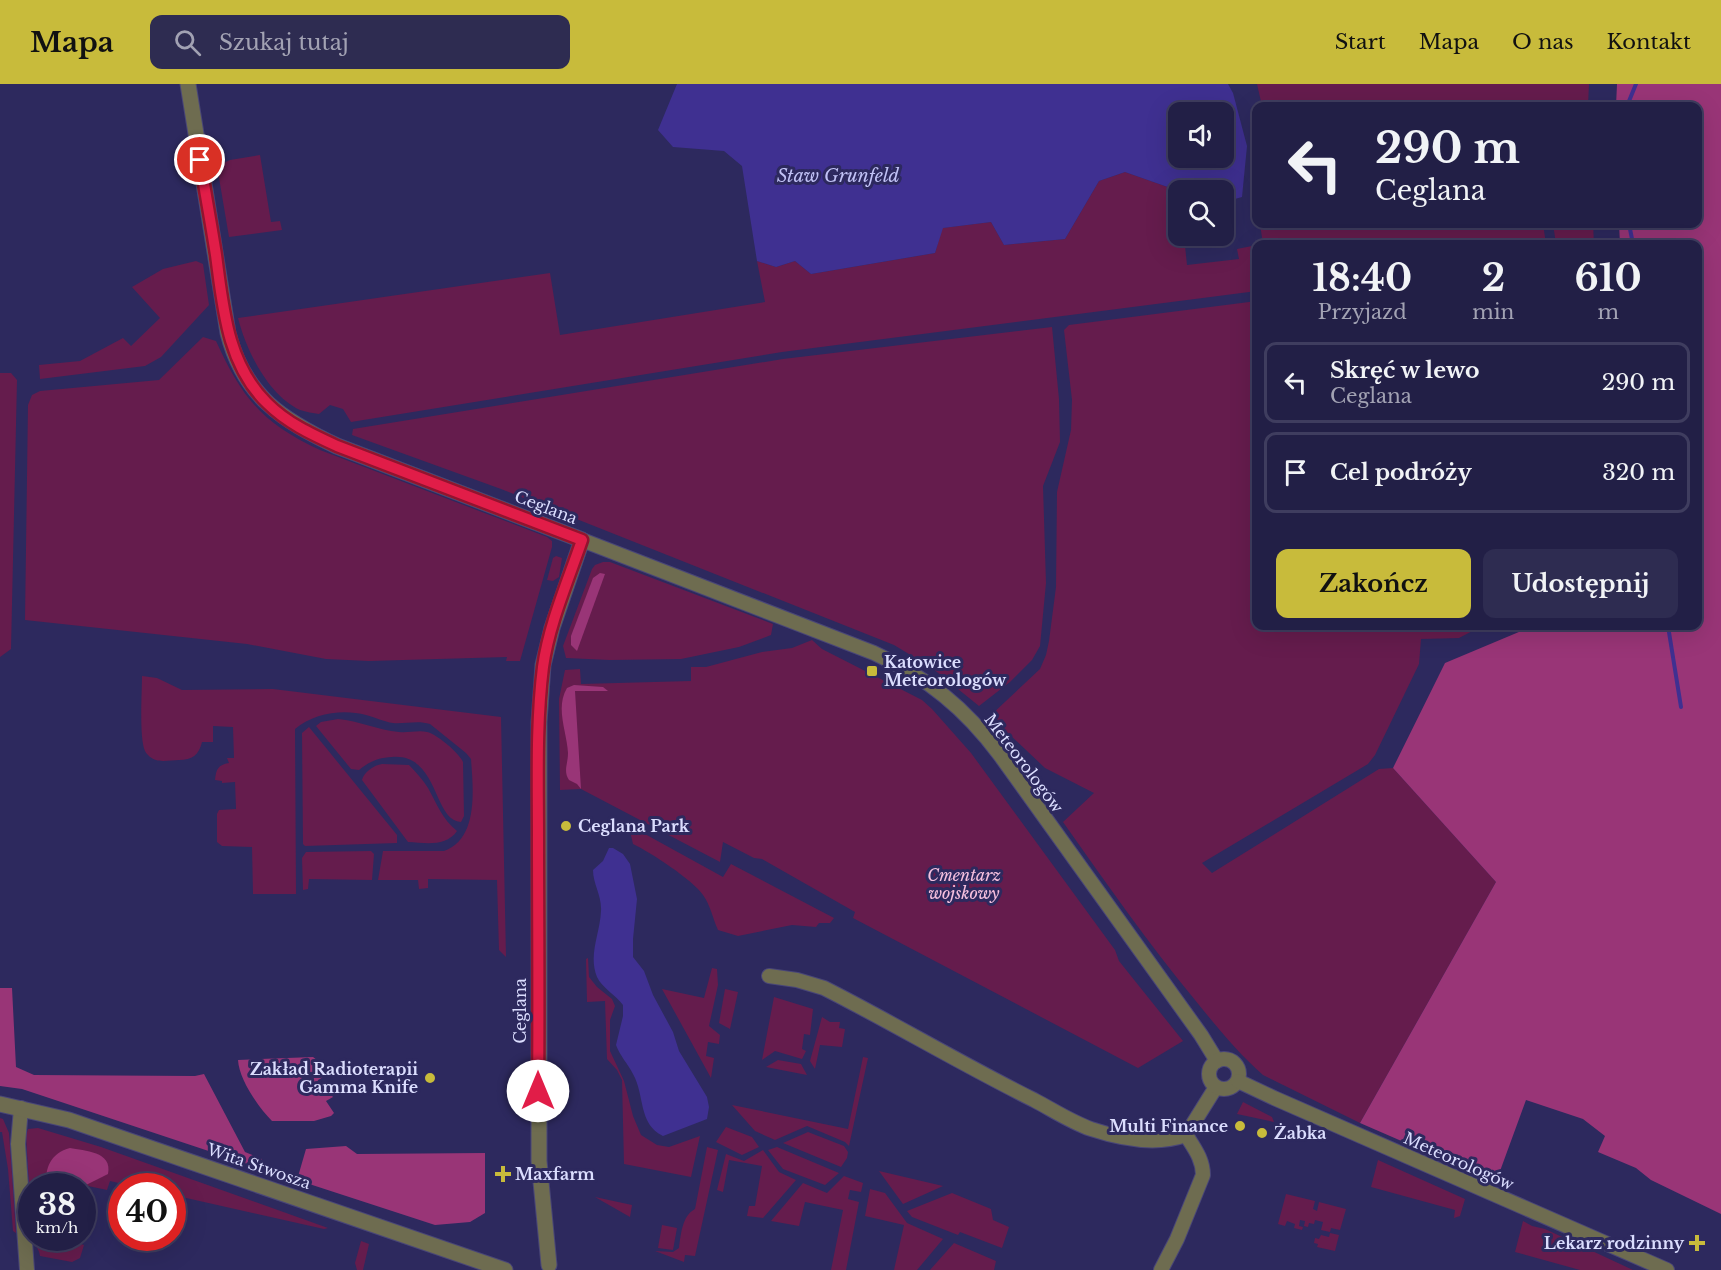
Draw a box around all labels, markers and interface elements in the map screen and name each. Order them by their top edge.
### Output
search box [150,15,570,69]
text: Mapa [30,25,114,60]
icon: search [171,26,204,59]
text: Szukaj tutaj [219,29,349,56]
text: Start [1335,29,1386,55]
text: Mapa [1419,29,1479,55]
text: O nas [1512,29,1574,55]
text: Kontakt [1607,29,1691,55]
map controls [1168,102,1234,246]
button: sound [1168,102,1234,168]
text: 290 m [1375,122,1520,174]
icon: left [1276,126,1354,204]
pin [174,134,225,185]
icon: arrive [183,143,216,176]
water label: Staw Grunfeld [777,165,900,187]
text: Ceglana [1375,174,1486,207]
button: search [1168,180,1234,246]
text: 18:40 [1312,256,1412,301]
text: 2 [1482,256,1505,301]
text: 610 [1575,256,1642,301]
text: Przyjazd [1318,300,1407,324]
text: min [1472,300,1514,324]
text: m [1597,300,1619,324]
text: Skręć w lewo [1330,357,1479,384]
icon: left [1279,366,1312,399]
text: 290 m [1602,369,1675,396]
text: Ceglana [1330,384,1412,408]
icon: arrive [1279,456,1312,489]
text: Cel podróży [1330,459,1472,486]
text: 320 m [1602,459,1675,486]
street label: Ceglana [512,486,580,528]
button: Zakończ [1276,549,1471,618]
button: Udostępnij [1483,549,1678,618]
place label: Katowice Meteorologów [884,652,1007,690]
marker: Katowice Meteorologów [865,664,879,678]
street label: Meteorologów [980,710,1068,817]
place label: Ceglana Park [578,816,690,836]
marker: Ceglana Park [559,819,573,833]
park label: Cmentarz wojskowy [927,865,1001,903]
street label: Ceglana [510,978,530,1044]
place label: Zakład Radioterapii Gamma Knife [250,1059,418,1097]
position arrow [506,1059,570,1123]
marker: Zakład Radioterapii Gamma Knife [423,1071,437,1085]
place label: Multi Finance [1109,1116,1228,1136]
marker: Multi Finance [1233,1119,1247,1133]
place label: Żabka [1274,1123,1327,1143]
marker: Żabka [1255,1126,1269,1140]
street label: Meteorologów [1401,1128,1518,1194]
street label: Wita Stwosza [203,1139,314,1193]
place label: Maxfarm [515,1164,595,1184]
marker: Maxfarm [496,1167,510,1181]
speed limit sign: 40 [108,1173,186,1251]
text: 38 [38,1186,76,1223]
text: km/h [36,1218,78,1237]
place label: Lekarz rodzinny [1544,1233,1685,1253]
marker: Lekarz rodzinny [1688,1234,1706,1252]

